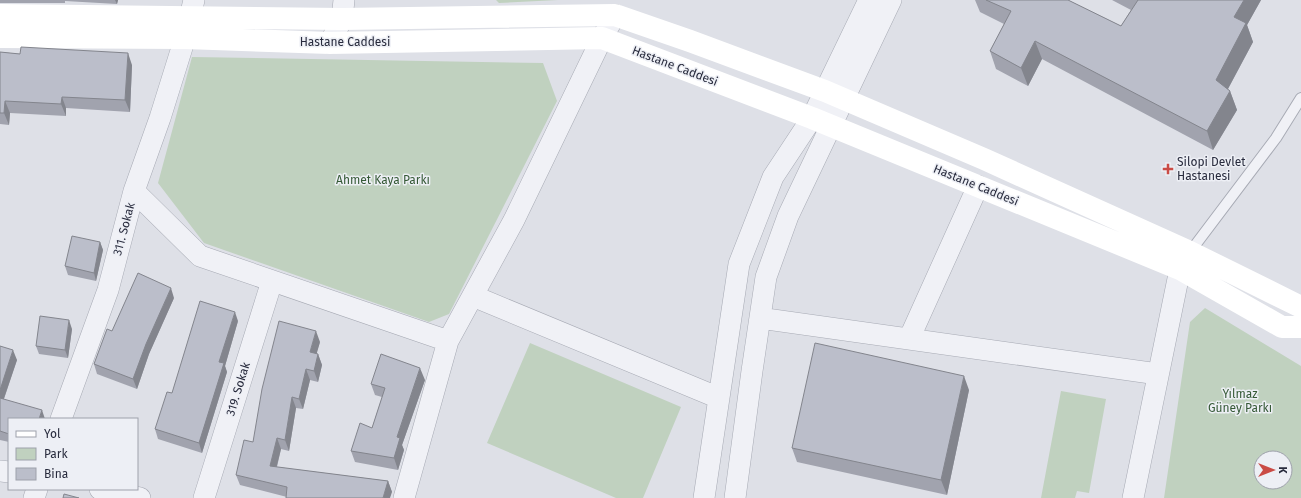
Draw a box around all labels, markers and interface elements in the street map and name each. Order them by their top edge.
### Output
street label: Hastane Caddesi [300,35,390,49]
street label: Hastane Caddesi [630,43,720,89]
place label: Silopi Devlet Hastanesi [1177,155,1246,183]
street label: Hastane Caddesi [931,162,1021,208]
marker: Silopi Devlet Hastanesi [1162,163,1174,175]
park label: Ahmet Kaya Parkı [336,173,430,187]
street label: 311. Sokak [110,200,138,257]
street label: 319. Sokak [223,360,253,418]
park label: Yılmaz Güney Parkı [1208,387,1272,415]
legend [8,418,138,490]
text: Yol [44,427,61,441]
text: Park [44,447,68,461]
north arrow [1253,450,1293,490]
text: Bina [44,467,68,481]
text: K [1276,467,1289,475]

